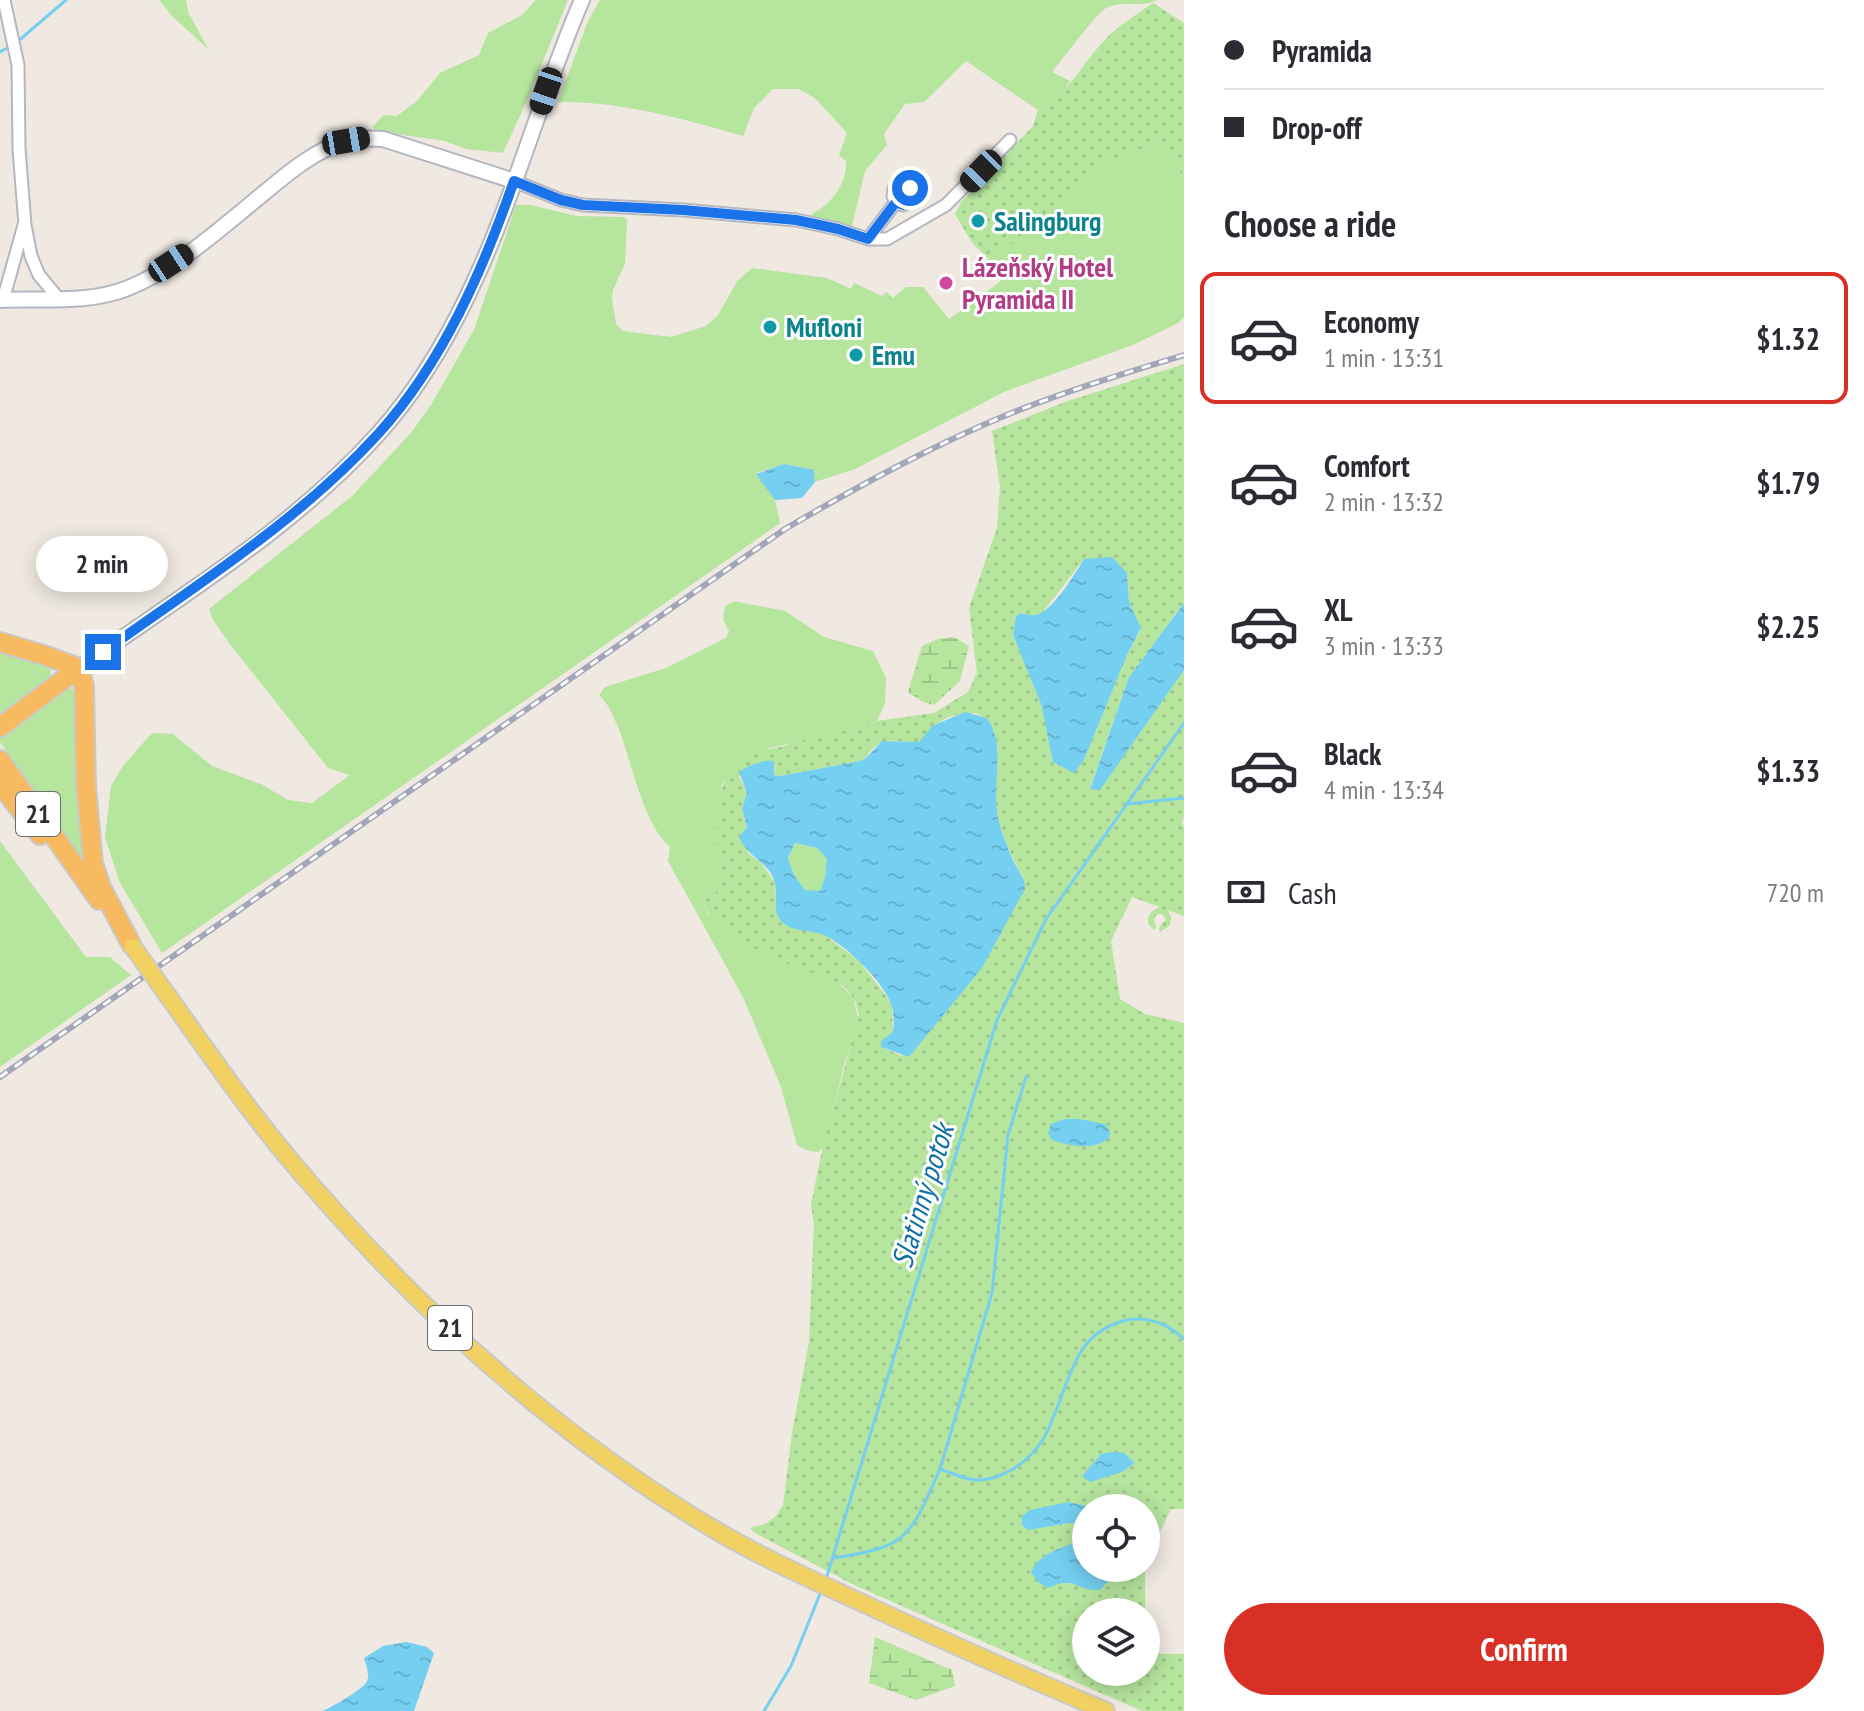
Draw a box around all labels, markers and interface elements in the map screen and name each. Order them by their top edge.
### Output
text: Pyramida [1272,31,1372,70]
car [527,64,565,118]
text: Drop-off [1272,108,1362,147]
car [320,125,372,157]
car [956,145,1006,197]
route start [892,170,928,206]
text: Choose a ride [1224,200,1396,247]
place label: Salingburg [994,202,1101,239]
marker: Salingburg [969,212,987,230]
car [144,240,198,286]
place label: Lázeňský Hotel Pyramida II [962,248,1113,317]
marker: Lázeňský Hotel Pyramida II [937,274,955,292]
icon: car [1228,302,1300,374]
text: Economy [1324,302,1419,341]
place label: Mufloni [786,308,862,345]
marker: Mufloni [761,318,779,336]
text: $1.32 [1756,319,1820,358]
place label: Emu [872,336,915,373]
text: 1 min · 13:31 [1324,341,1444,374]
marker: Emu [847,346,865,364]
icon: car [1228,446,1300,518]
text: Comfort [1324,446,1410,485]
text: $1.79 [1756,463,1820,502]
text: 2 min · 13:32 [1324,485,1444,518]
callout: 2 min [37,536,169,592]
text: 2 min [76,547,128,580]
icon: car [1228,590,1300,662]
text: XL [1324,590,1353,629]
text: $2.25 [1756,607,1820,646]
text: 3 min · 13:33 [1324,629,1444,662]
route end [85,634,121,670]
icon: car [1228,734,1300,806]
text: Black [1324,734,1381,773]
text: $1.33 [1756,751,1820,790]
text: 4 min · 13:34 [1324,773,1444,806]
road number: 21 [16,792,60,836]
icon: cash [1224,870,1268,914]
text: Cash [1288,873,1337,912]
text: 720 m [1766,876,1824,909]
water label: Slatinný potok [881,1116,963,1272]
road number: 21 [428,1306,472,1350]
map controls [1072,1494,1160,1686]
button: locate [1072,1494,1160,1582]
button: layers [1072,1598,1160,1686]
button: Confirm [1224,1603,1824,1695]

